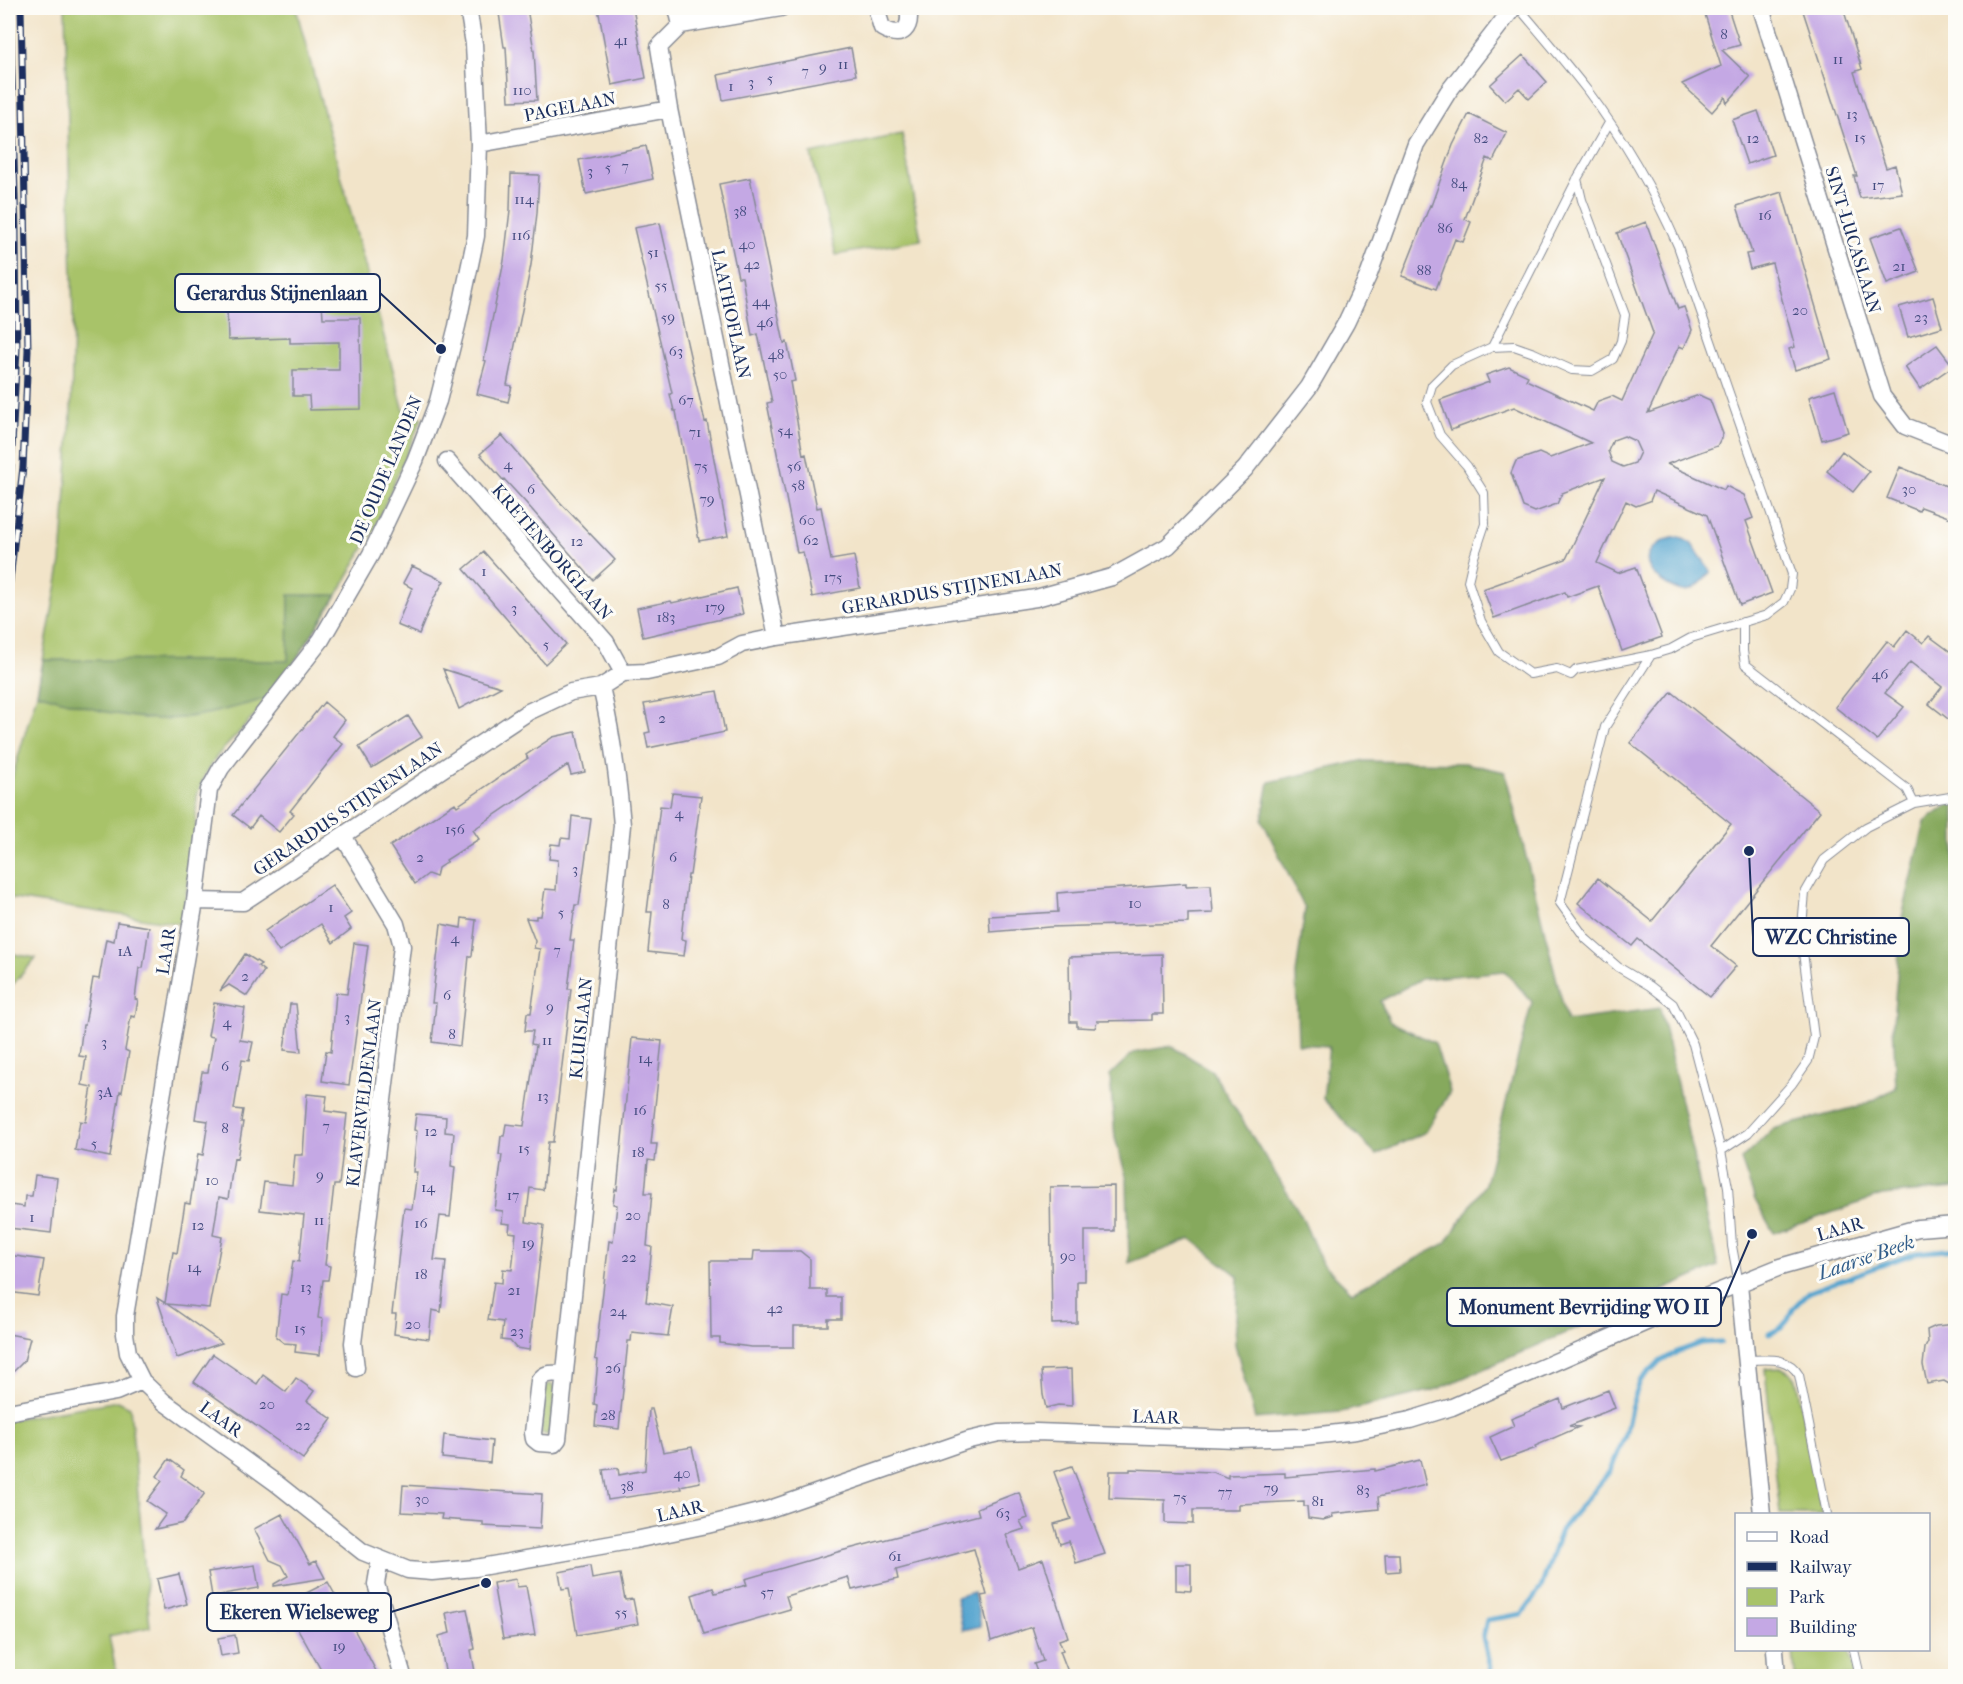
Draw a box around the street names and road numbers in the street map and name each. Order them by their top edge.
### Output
street label: PAGELAAN [522,88,618,127]
street label: SINT-LUCASLAAN [1820,164,1885,316]
street label: LAATHOFLAAN [707,247,755,381]
street label: DE OUDE LANDEN [346,392,427,548]
street label: KRETENBORGLAAN [487,480,617,625]
street label: GERARDUS STIJNENLAAN [840,560,1064,619]
street label: GERARDUS STIJNENLAAN [250,738,447,881]
street label: LAAR [152,925,181,976]
street label: KLUISLAAN [566,976,597,1080]
street label: KLAVERVELDENLAAN [343,997,386,1188]
street label: LAAR [1814,1213,1867,1246]
street label: LAAR [195,1397,247,1442]
street label: LAAR [1132,1406,1181,1429]
street label: LAAR [655,1496,707,1527]

